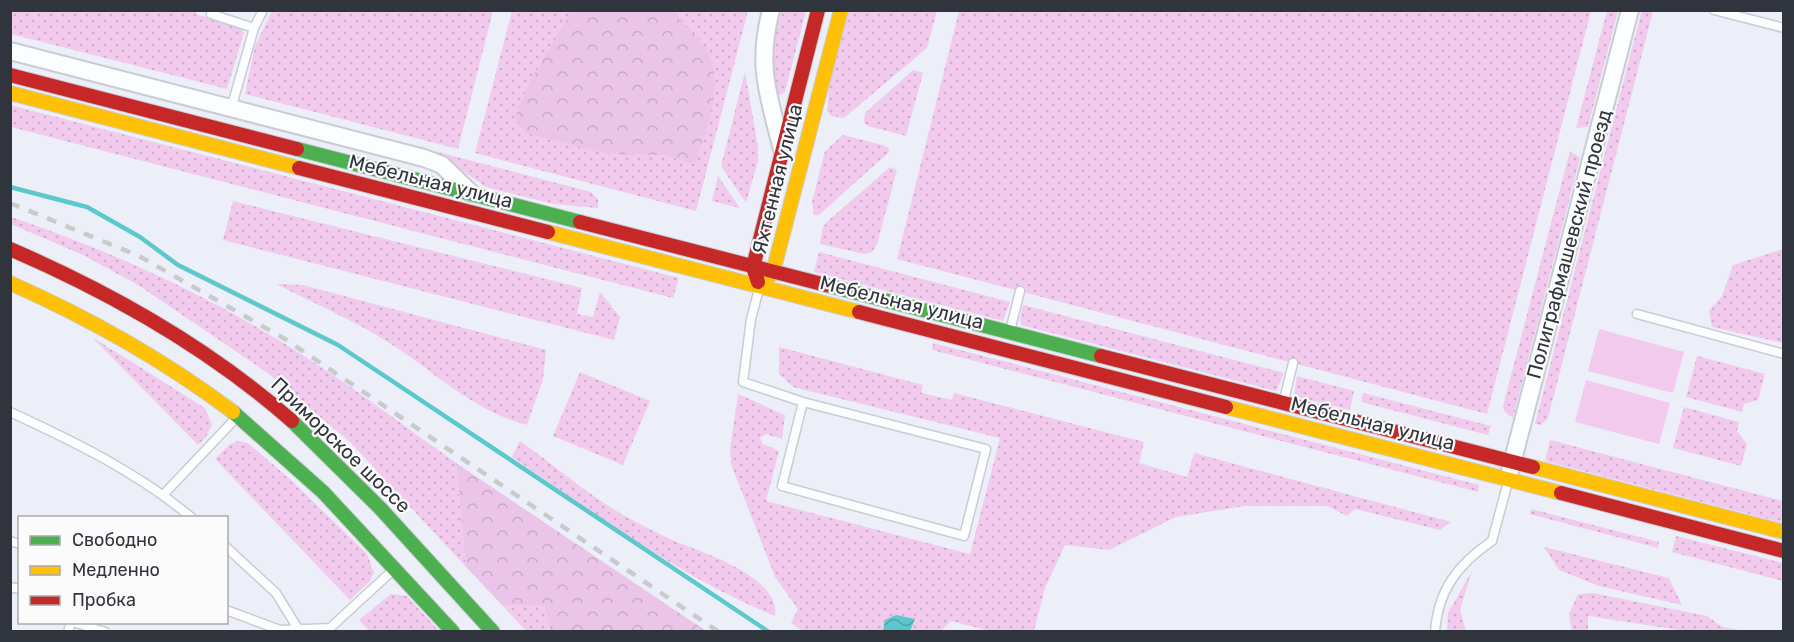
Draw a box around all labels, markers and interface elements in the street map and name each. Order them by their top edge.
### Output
street label: Яхтенная улица [747,101,807,257]
street label: Полиграфмашевский проезд [1521,107,1617,381]
street label: Мебельная улица [347,149,515,213]
street label: Мебельная улица [818,270,986,334]
street label: Приморское шоссе [266,372,416,518]
street label: Мебельная улица [1289,391,1457,455]
legend [18,516,228,624]
text: Свободно [72,529,157,551]
text: Медленно [72,559,160,581]
text: Пробка [72,589,136,611]

